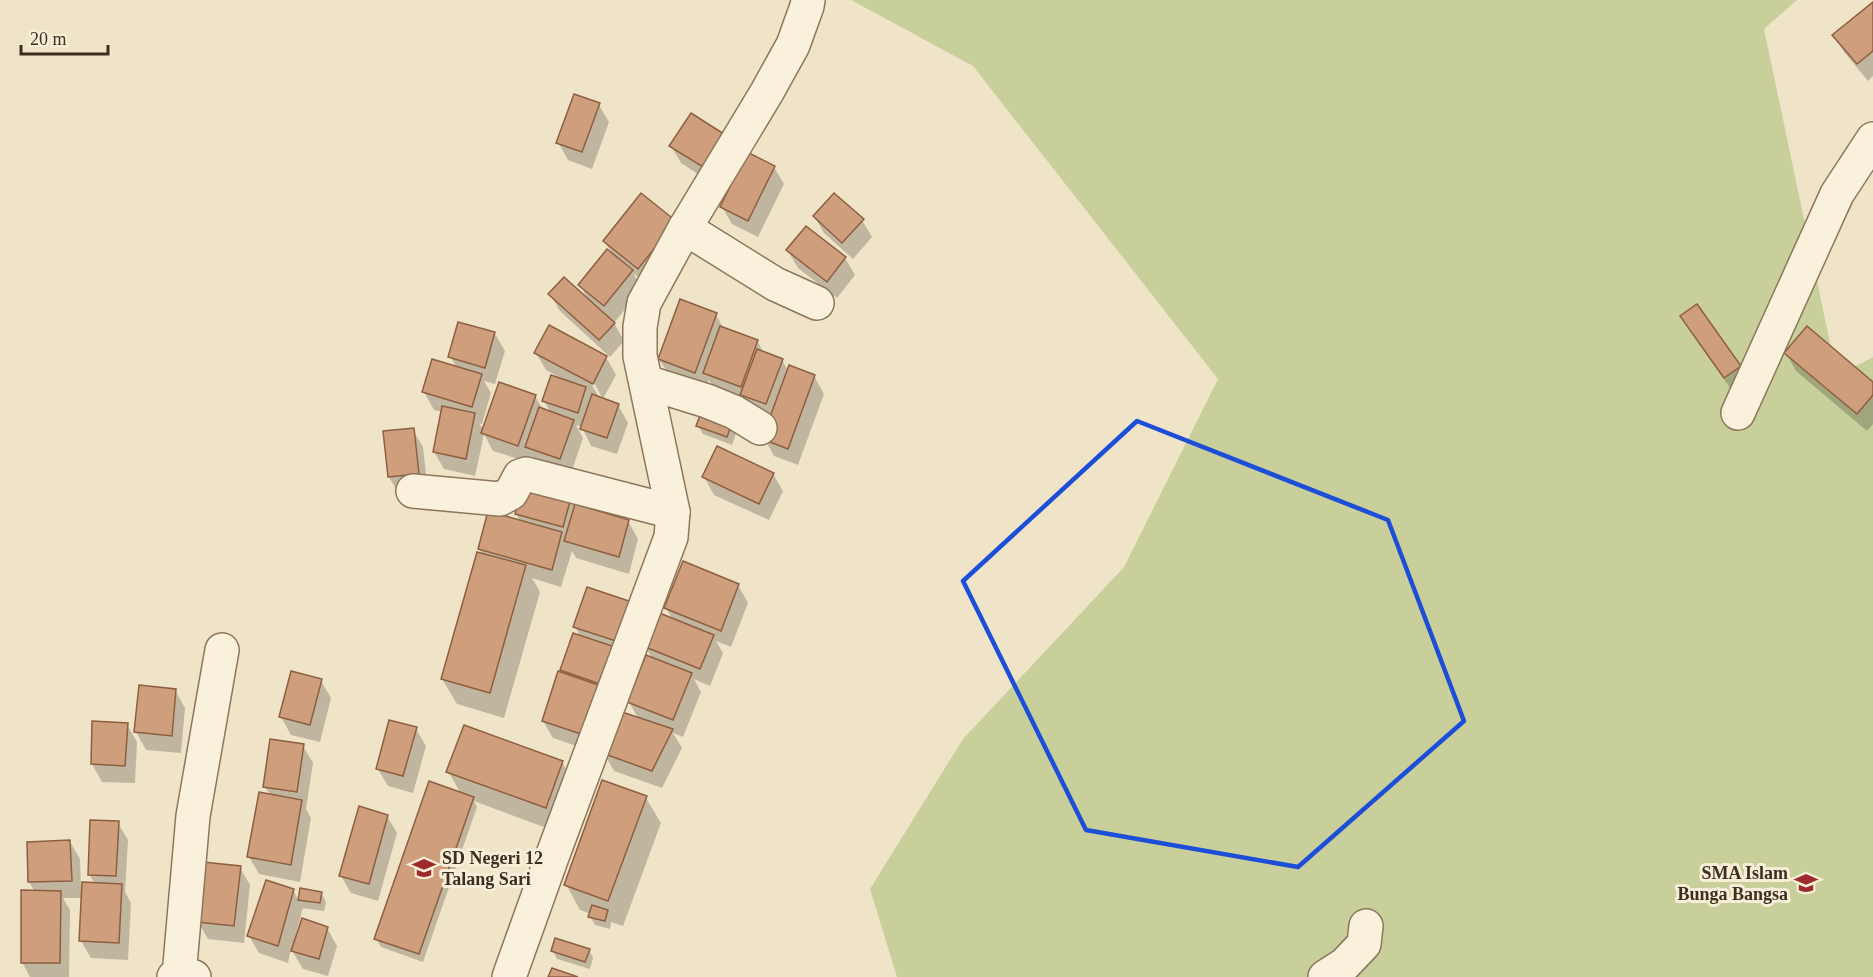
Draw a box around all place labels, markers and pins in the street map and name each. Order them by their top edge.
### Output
place label: SD Negeri 12 Talang Sari [442,848,543,889]
school or university icon: SD Negeri 12 Talang Sari [411,855,437,881]
place label: SMA Islam Bunga Bangsa [1677,863,1788,904]
school or university icon: SMA Islam Bunga Bangsa [1793,870,1819,896]

